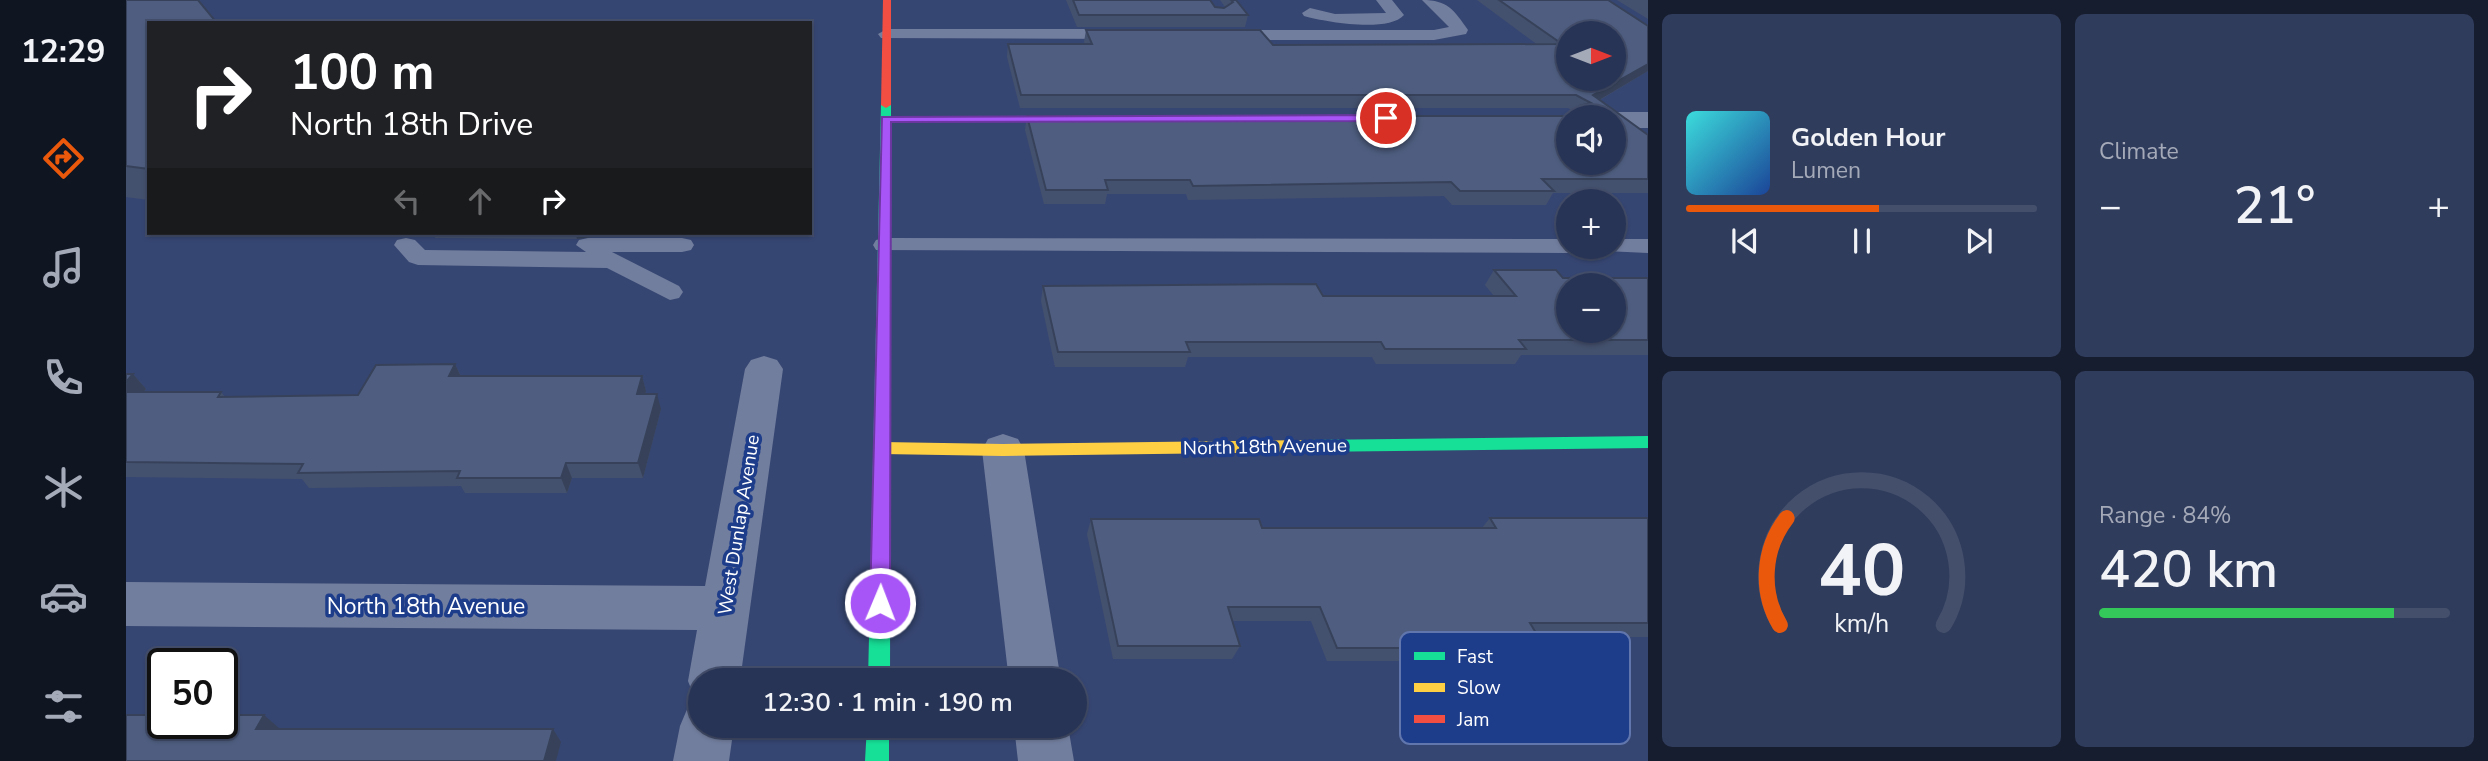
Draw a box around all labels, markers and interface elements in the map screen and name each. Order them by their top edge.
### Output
north arrow [1556,21,1626,91]
map controls [1556,21,1626,343]
text: 12:29 [21,30,105,73]
text: 100 m [290,39,434,106]
icon: right [175,49,266,140]
pin [1356,88,1416,148]
icon: arrive [1367,99,1405,137]
text: North 18th Drive [290,103,533,146]
button: sound [1556,105,1626,175]
text: Golden Hour [1791,120,1946,155]
icon: directions [39,134,88,183]
text: Climate [2099,136,2179,167]
text: Lumen [1791,155,1861,186]
text: 21° [2234,170,2315,241]
text: − [2099,181,2122,232]
text: + [2427,181,2450,232]
icon: left [388,182,426,220]
icon: ahead [461,182,499,220]
icon: right [534,182,572,220]
button: + [1556,189,1626,259]
icon: previous [1726,222,1764,260]
icon: pause [1843,222,1881,260]
icon: next [1960,222,1998,260]
icon: music [39,243,88,292]
button: − [1556,273,1626,343]
icon: phone [39,353,88,402]
street label: West Dunlap Avenue [712,433,766,617]
street label: North 18th Avenue [1183,433,1347,461]
icon: climate [39,463,88,512]
text: Range · 84% [2099,500,2231,531]
text: 40 [1818,521,1905,621]
text: 420 km [2099,534,2278,605]
position arrow [843,566,917,640]
icon: car [39,572,88,621]
street label: North 18th Avenue [327,591,525,622]
text: km/h [1834,607,1889,641]
legend [1400,632,1630,744]
text: Fast [1457,644,1493,670]
speed limit sign: 50 [147,648,238,739]
text: Slow [1457,675,1501,701]
icon: filters [39,682,88,731]
text: 12:30 · 1 min · 190 m [762,685,1013,720]
text: Jam [1456,707,1490,733]

